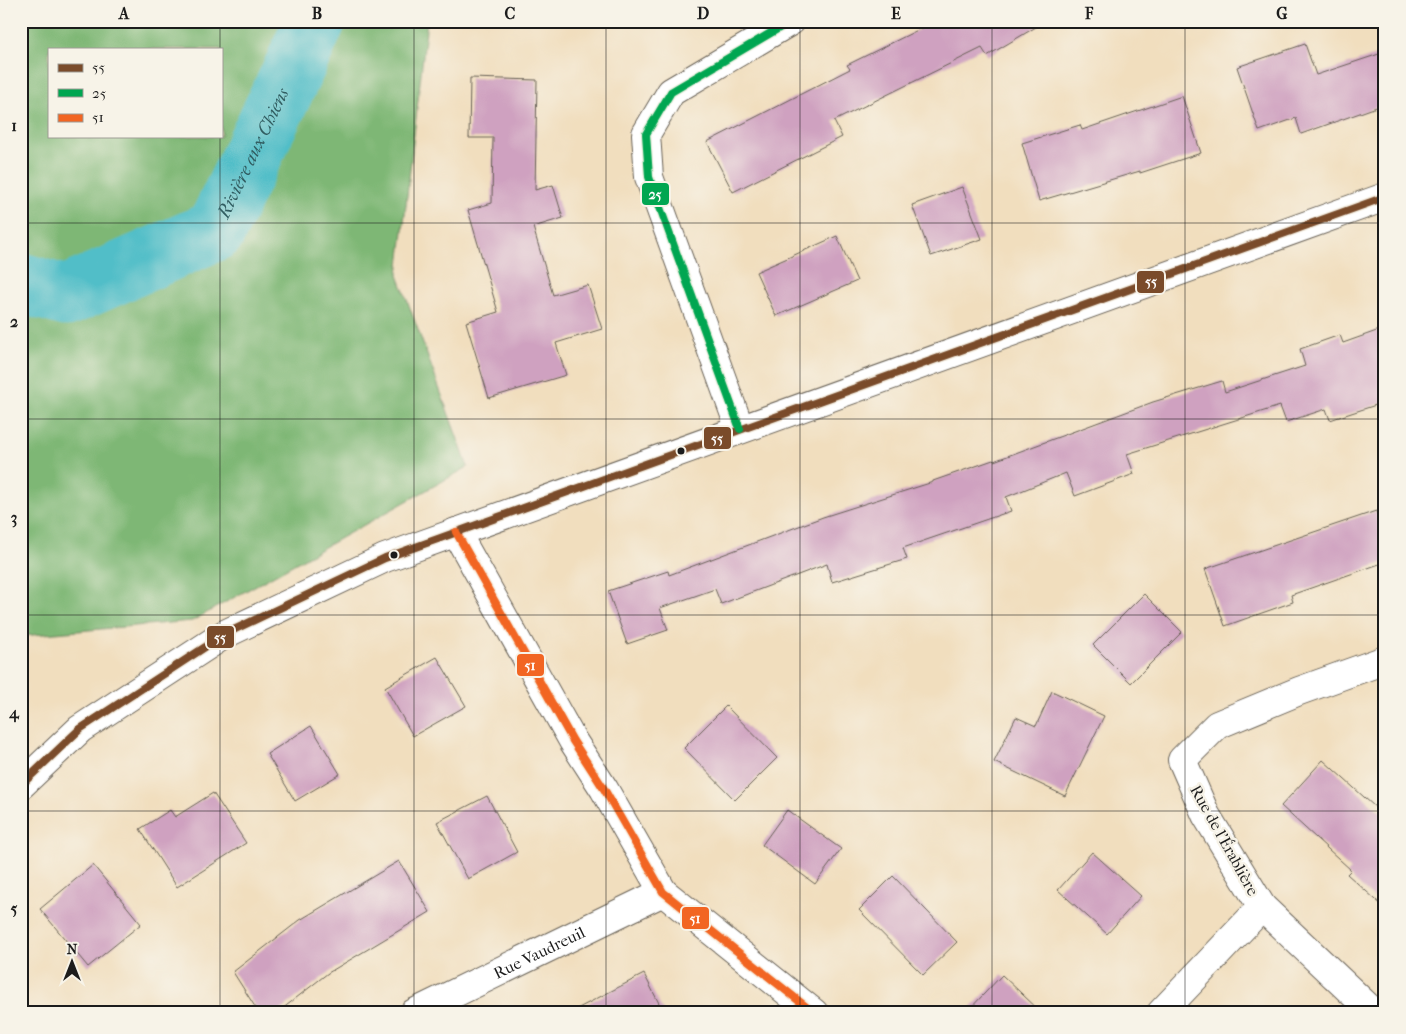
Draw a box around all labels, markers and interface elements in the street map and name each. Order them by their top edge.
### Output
text: A [118,4,130,23]
text: B [312,4,322,23]
text: C [505,4,516,23]
text: D [697,4,709,23]
text: E [891,4,901,23]
text: F [1084,4,1094,23]
text: G [1276,4,1288,23]
legend [48,48,222,138]
text: 55 [92,58,105,76]
text: 25 [92,84,106,102]
water label: Rivière aux Chiens [213,85,294,223]
text: 51 [92,108,104,126]
text: 1 [11,116,17,135]
line badge: 25 [641,182,670,206]
text: 25 [648,186,662,203]
line badge: 55 [1136,270,1165,294]
text: 55 [1145,273,1157,290]
text: 2 [10,312,18,331]
line badge: 55 [703,426,732,450]
text: 55 [711,430,723,447]
unlabelled marker [676,446,686,456]
text: 3 [11,508,17,528]
unlabelled marker [389,550,399,560]
line badge: 55 [206,625,235,649]
text: 55 [214,629,226,646]
line badge: 51 [516,653,545,677]
text: 51 [524,657,536,674]
text: 4 [8,703,20,723]
street label: Rue de l'Érablière [1186,781,1264,899]
text: 5 [11,899,18,918]
line badge: 51 [681,906,710,930]
text: 51 [689,910,701,927]
street label: Rue Vaudreuil [491,922,588,983]
north arrow [48,936,98,986]
text: N [67,941,78,958]

